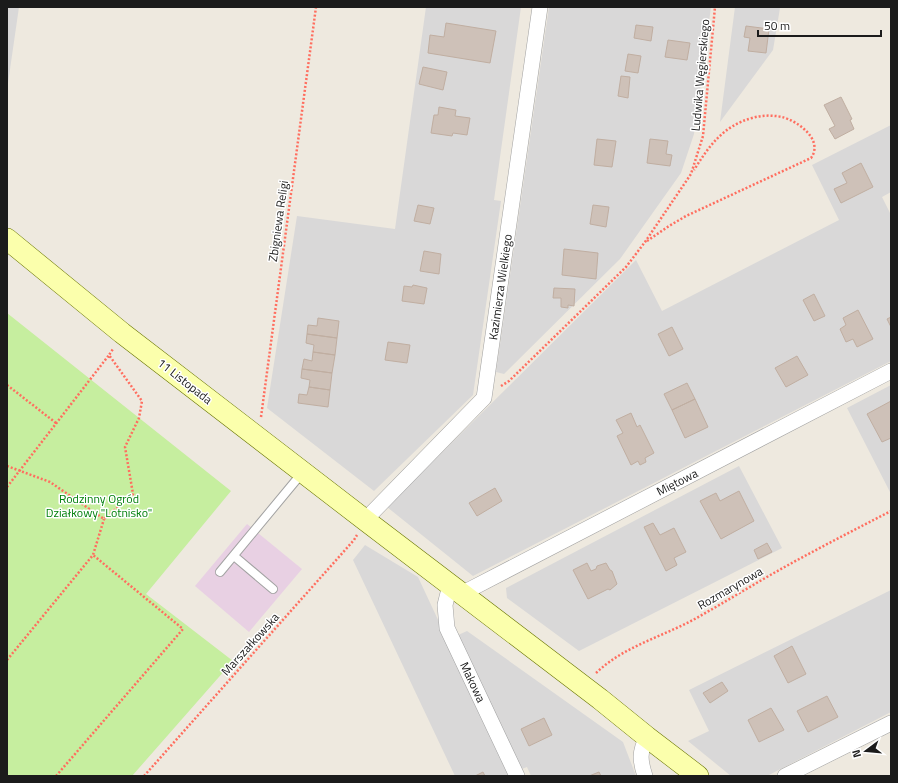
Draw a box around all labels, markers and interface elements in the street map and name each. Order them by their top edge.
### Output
scale bar [758,12,881,38]
text: 50 m [764,16,790,35]
street label: Ludwika Węgierskiego [686,18,714,132]
street label: Zbigniewa Religi [263,179,293,263]
street label: Kazimierza Wielkiego [483,233,517,341]
street label: 11 Listopada [153,353,217,409]
street label: Miętowa [653,463,701,501]
park label: Rodzinny Ogród Działkowy "Lotnisko" [46,489,152,522]
street label: Rozmarynowa [694,562,766,614]
street label: Marszałkowska [216,608,284,680]
street label: Makowa [455,658,491,706]
north arrow [846,731,886,771]
text: N [848,748,865,760]

